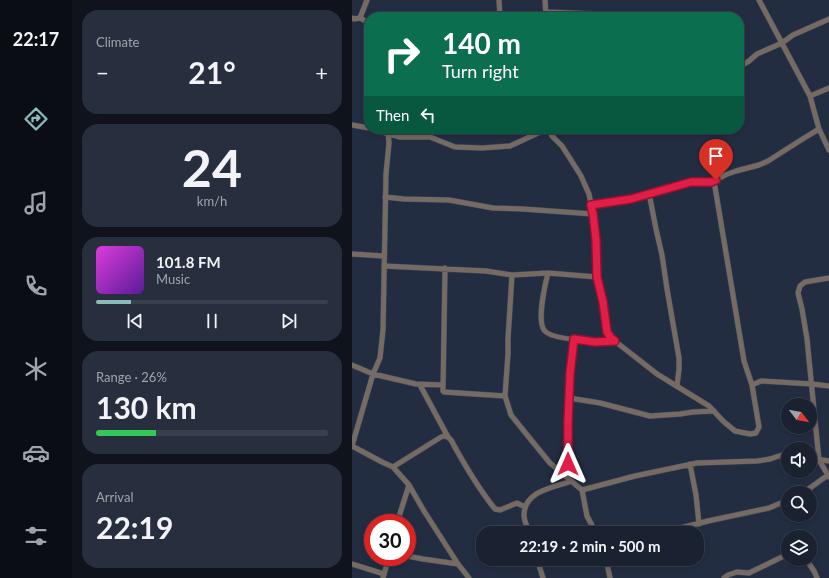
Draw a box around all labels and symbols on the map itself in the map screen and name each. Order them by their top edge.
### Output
pin [699,139,733,180]
north arrow [781,398,817,434]
position arrow [547,443,589,485]
speed limit sign: 30 [364,514,416,566]

